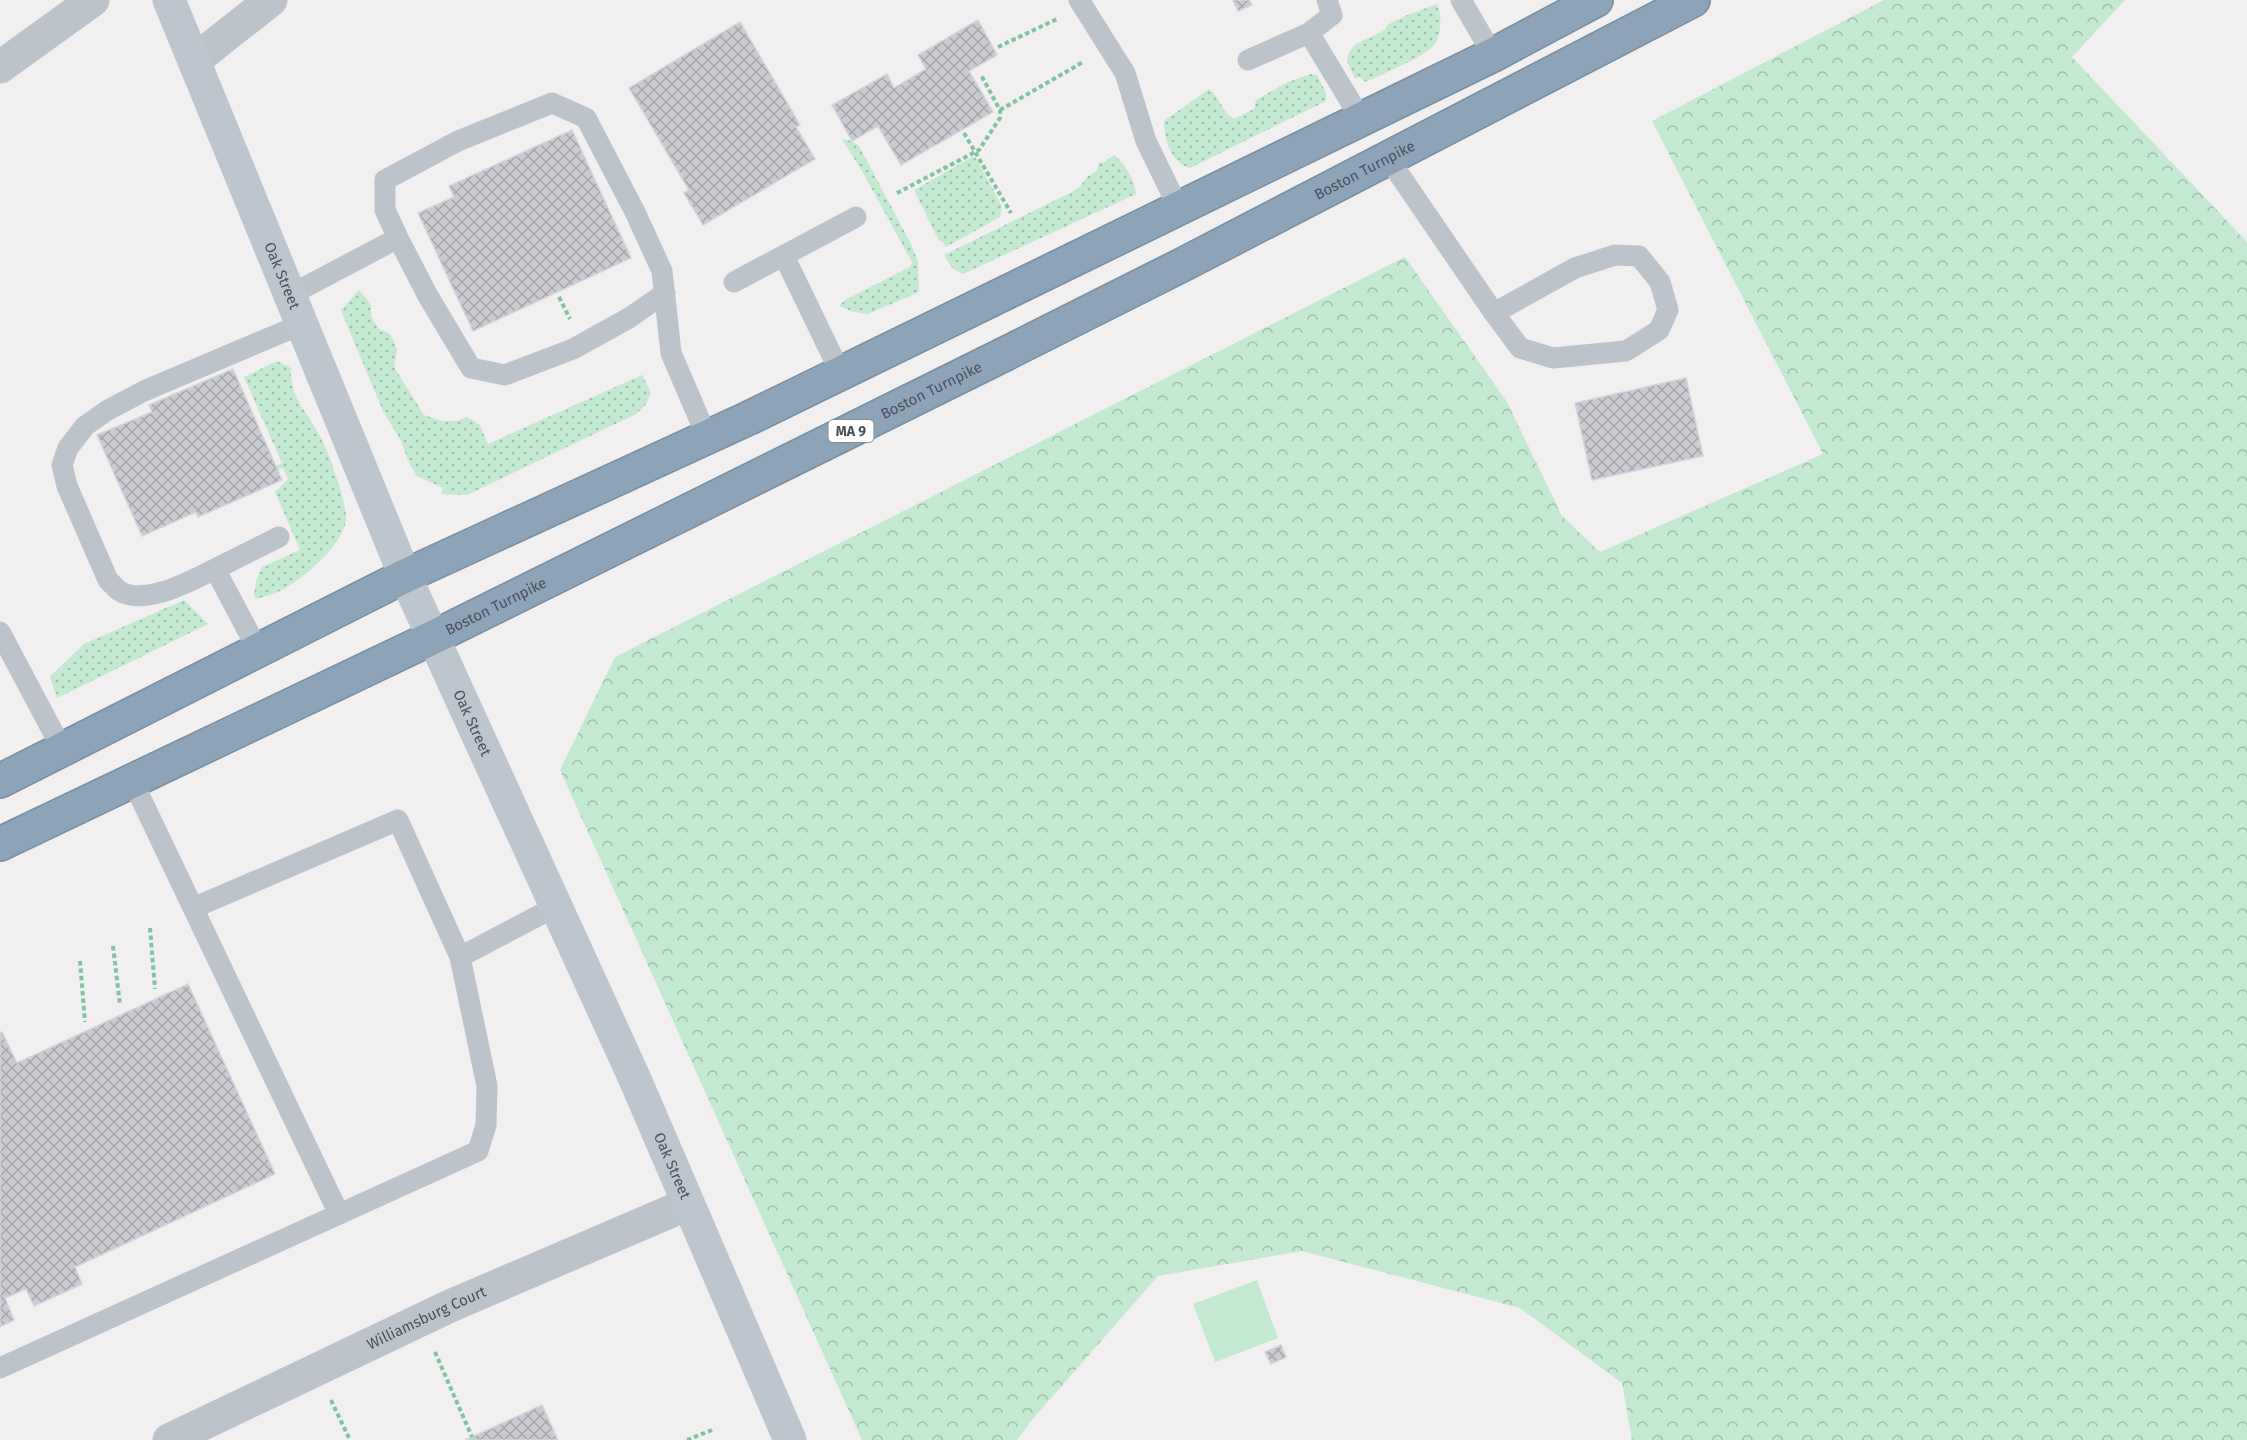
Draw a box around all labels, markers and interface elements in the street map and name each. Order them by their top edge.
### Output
street label: Boston Turnpike [1311,137,1418,204]
street label: Oak Street [260,240,304,312]
street label: Boston Turnpike [878,358,985,423]
road number: MA 9 [828,420,874,442]
street label: Boston Turnpike [442,574,550,639]
street label: Oak Street [449,687,495,759]
street label: Oak Street [650,1130,695,1202]
street label: Williamsburg Court [364,1282,489,1353]

